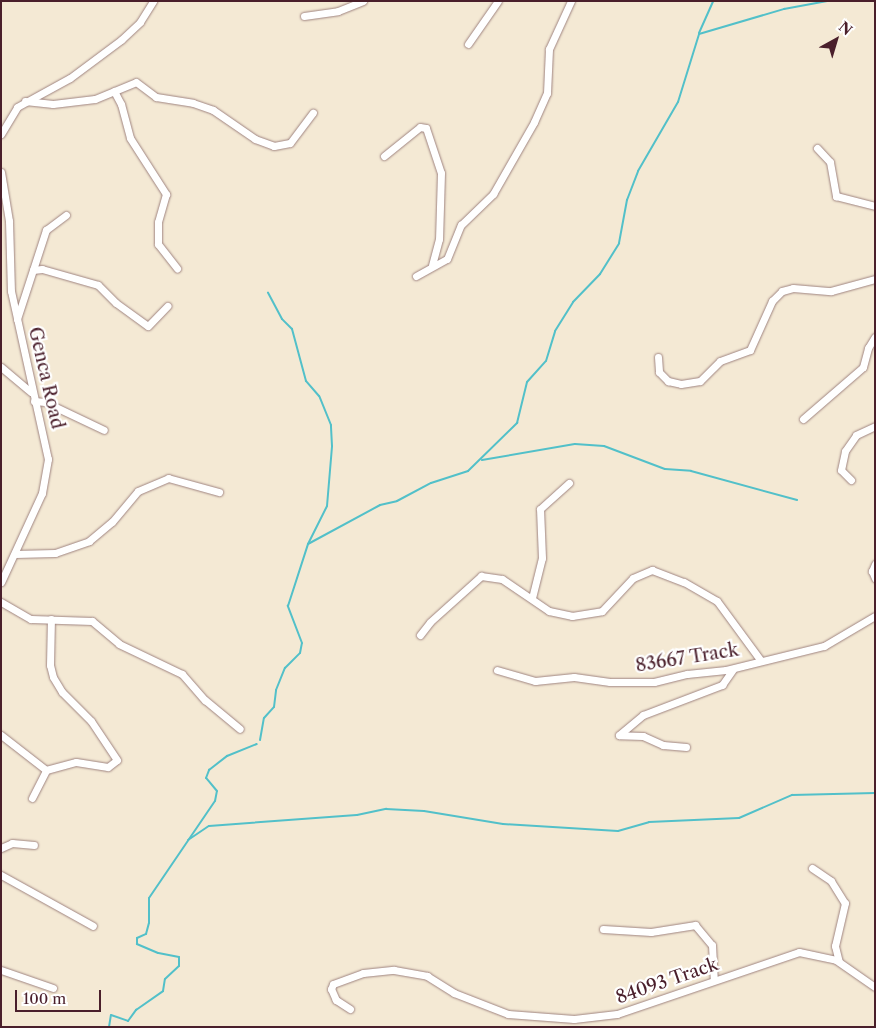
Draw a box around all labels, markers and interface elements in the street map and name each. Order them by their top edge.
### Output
north arrow [811,15,861,65]
text: N [835,18,856,39]
street label: Genca Road [24,325,68,431]
street label: 83667 Track [634,639,740,677]
street label: 84093 Track [613,953,721,1009]
scale bar [18,980,104,1012]
text: 100 m [23,989,66,1008]

